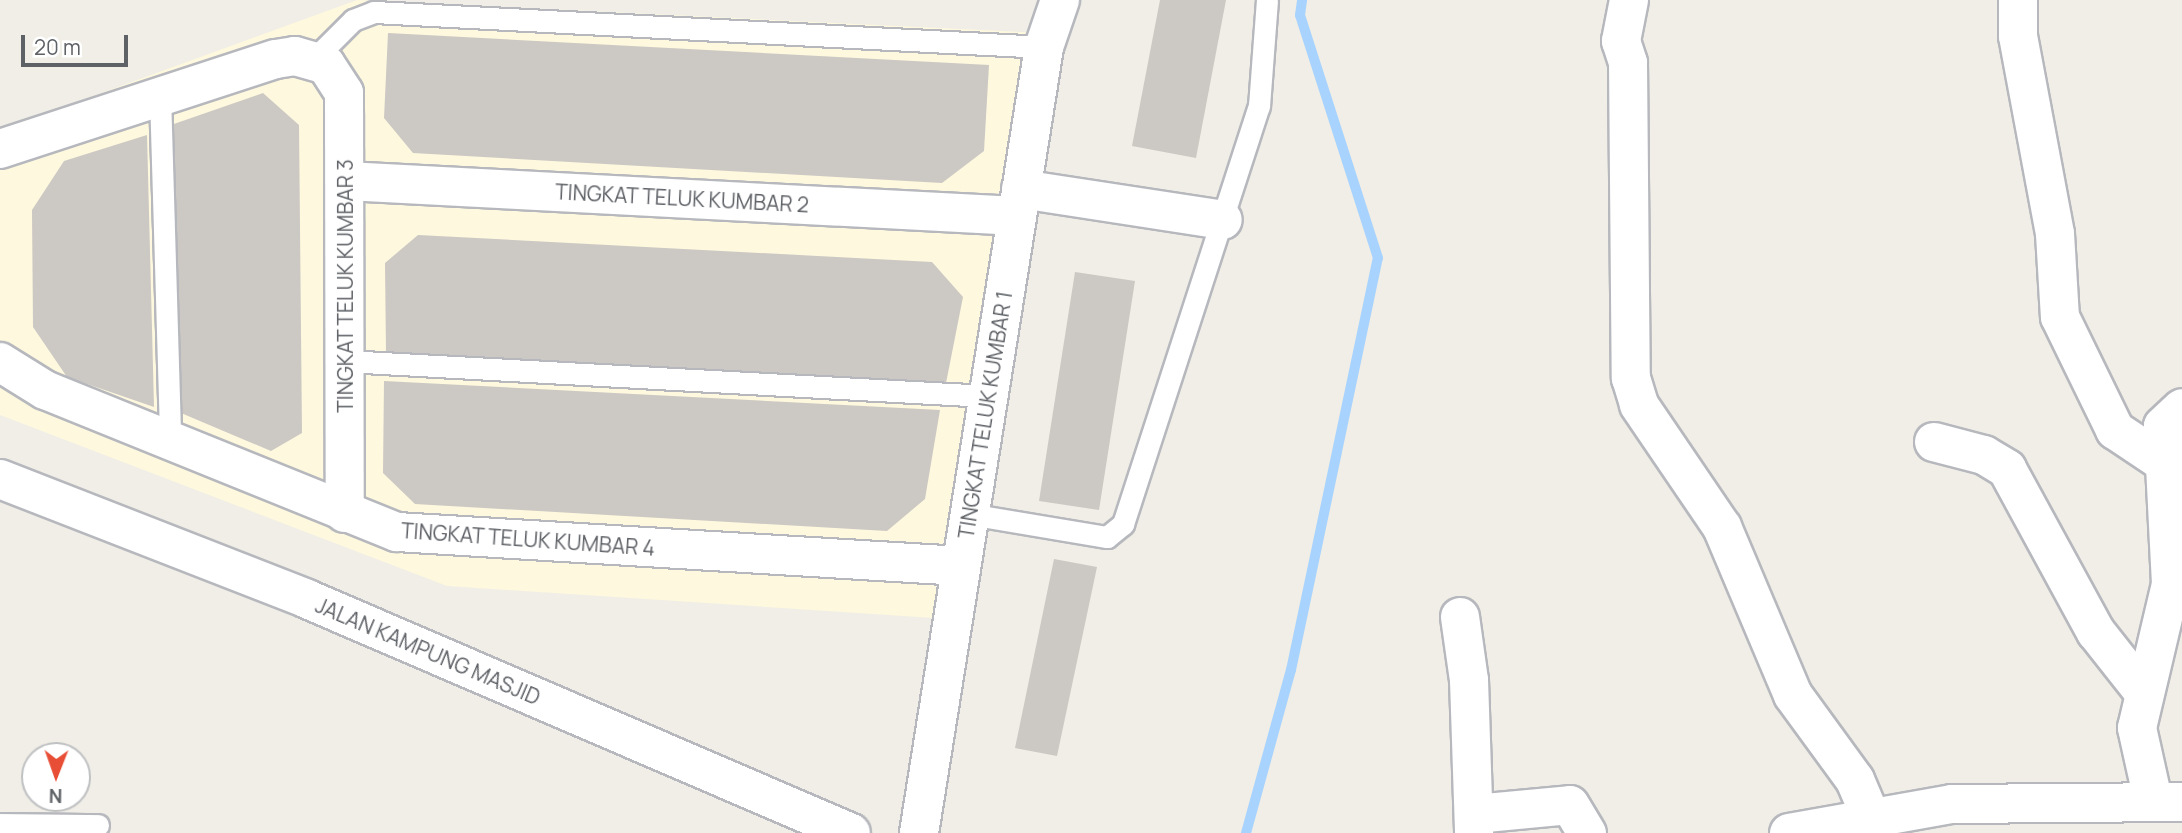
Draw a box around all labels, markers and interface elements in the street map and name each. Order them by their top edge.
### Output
scale bar [24,21,131,65]
text: 20 m [34,33,81,61]
street label: TINGKAT TELUK KUMBAR 3 [332,159,358,413]
street label: TINGKAT TELUK KUMBAR 2 [554,179,810,217]
street label: TINGKAT TELUK KUMBAR 1 [953,289,1017,541]
street label: TINGKAT TELUK KUMBAR 4 [400,518,656,560]
street label: JALAN KAMPUNG MASJID [312,592,544,710]
north arrow [21,742,91,812]
text: N [49,783,63,809]

